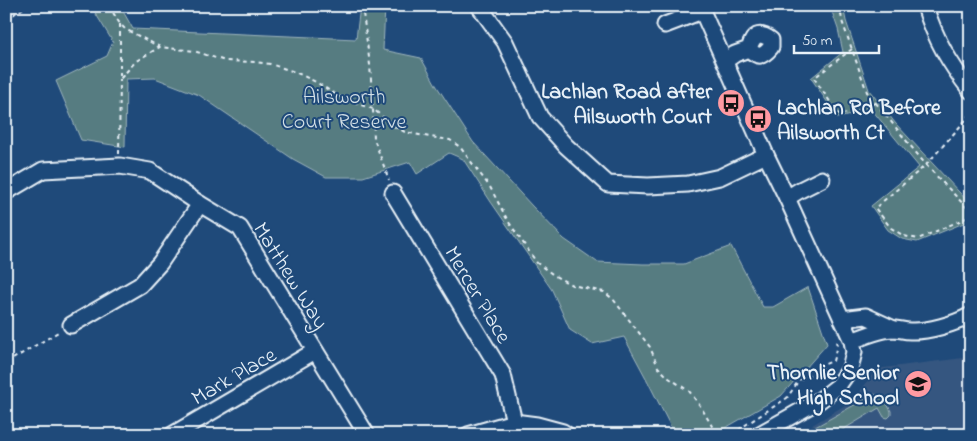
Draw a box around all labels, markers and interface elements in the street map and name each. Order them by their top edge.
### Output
scale bar [794,22,880,54]
text: 50 m [802,30,833,52]
place label: Lachlan Road after Ailsworth Court [541,77,713,134]
park label: Ailsworth Court Reserve [282,82,406,139]
bus stop icon: Lachlan Road after Ailsworth Court [716,88,746,118]
place label: Lachlan Rd Before Ailsworth Ct [777,93,942,150]
bus stop icon: Lachlan Rd Before Ailsworth Ct [743,104,773,134]
street label: Matthew Way [243,217,335,337]
street label: Mercer Place [435,241,518,350]
street label: Mark Place [186,340,283,415]
place label: Thornlie Senior High School [767,358,900,416]
school or university icon: Thornlie Senior High School [903,369,933,399]

